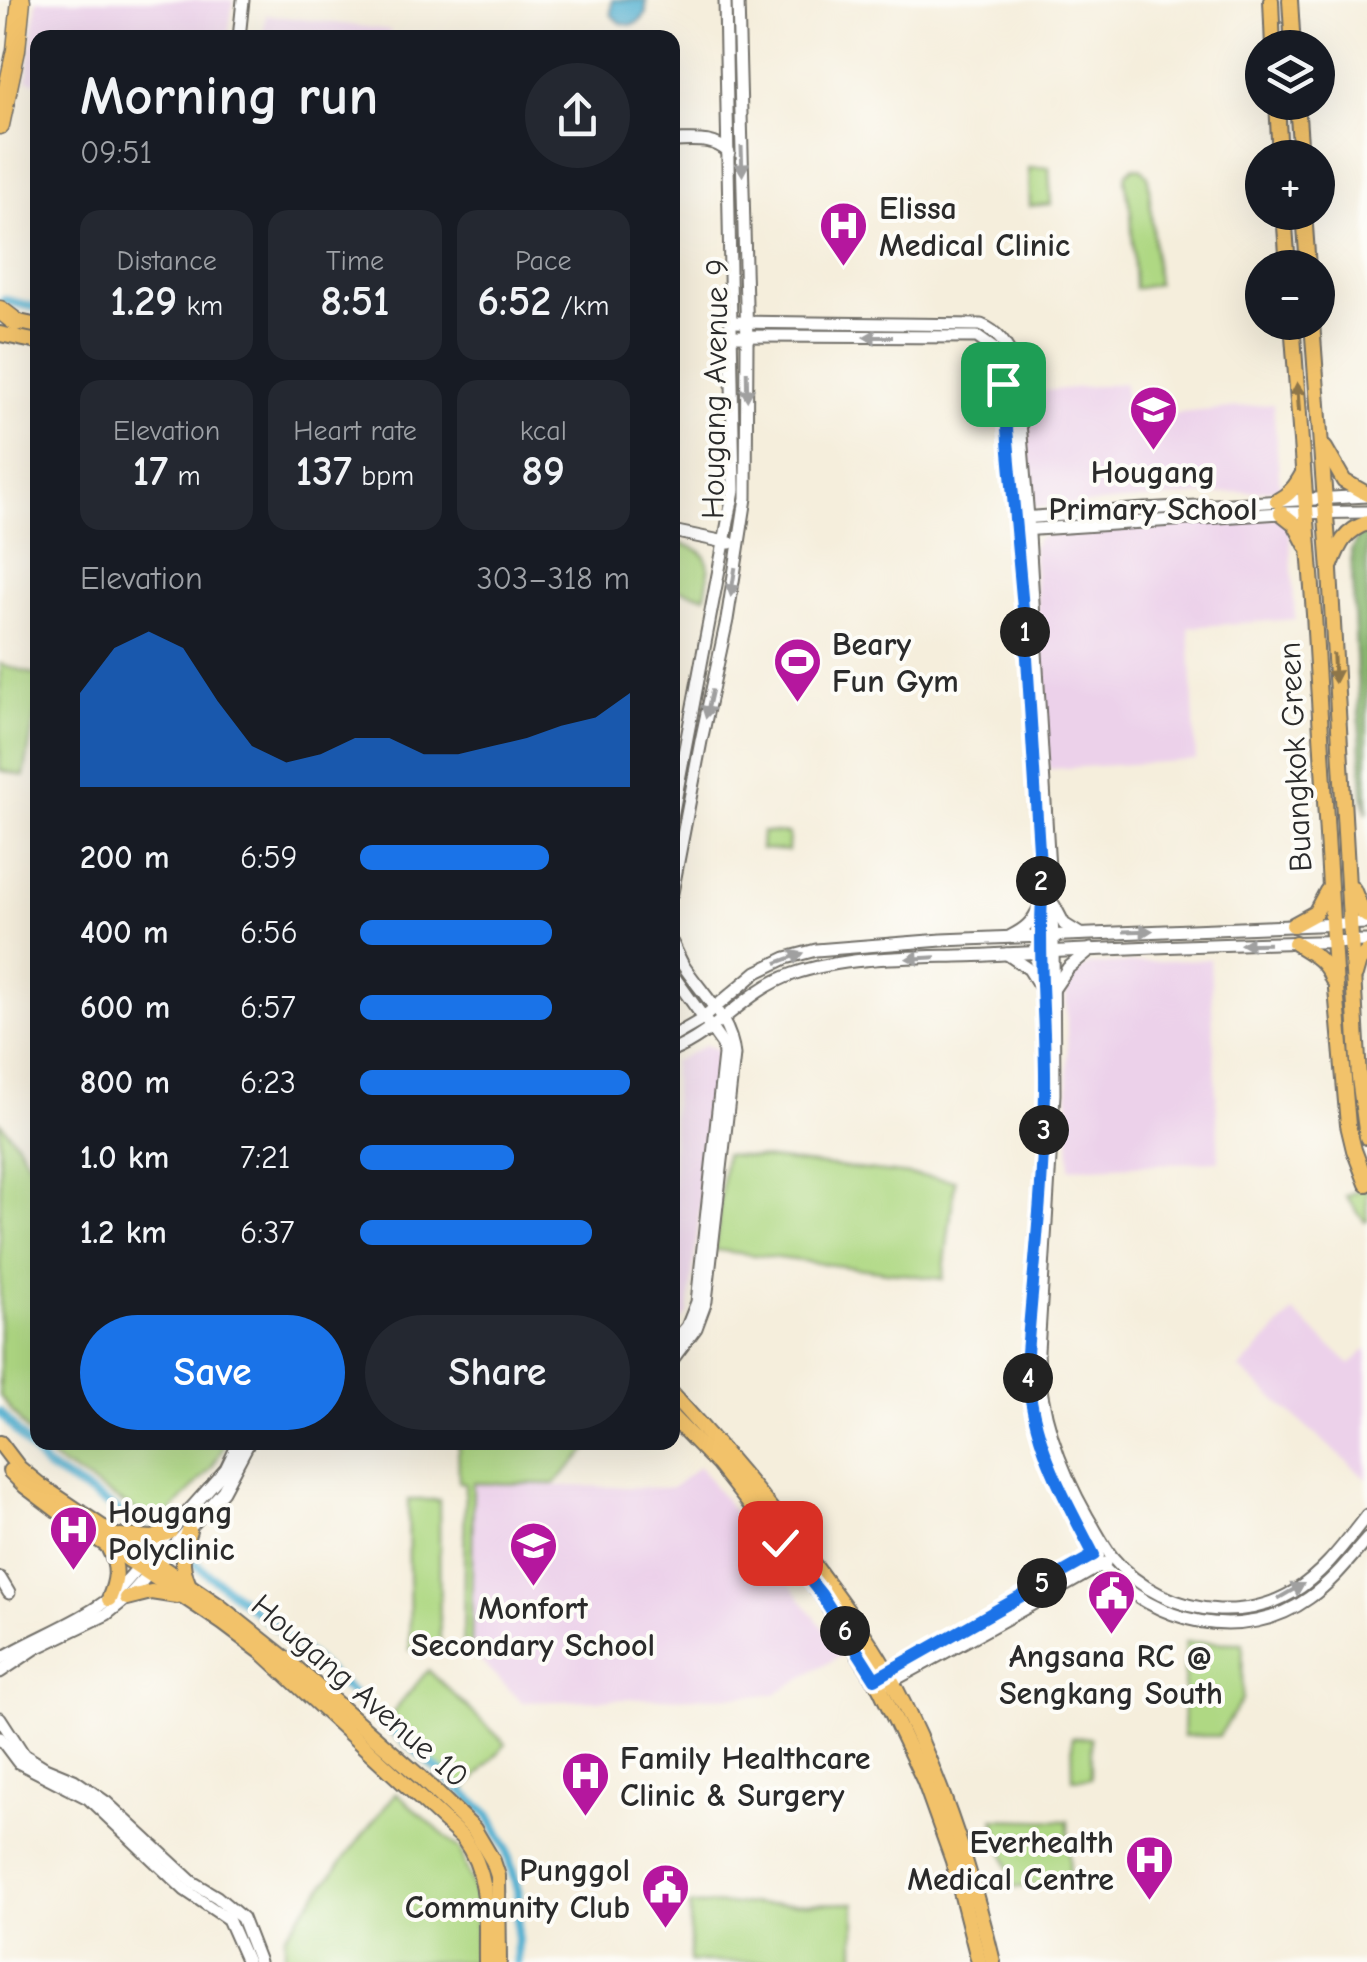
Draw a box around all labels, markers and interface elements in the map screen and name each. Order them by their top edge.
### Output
map controls [1245,30,1335,340]
button: layers [1245,30,1335,120]
button: share [525,63,630,168]
text: Morning run [80,64,378,128]
text: 09:51 [80,134,152,171]
button: + [1245,140,1335,230]
one-way arrow [735,145,751,177]
place label: Elissa Medical Clinic [879,190,1070,264]
hospital icon: Elissa Medical Clinic [818,200,870,268]
text: Distance [117,245,217,277]
text: Time [326,245,384,277]
text: Pace [515,245,572,277]
button: − [1245,250,1335,340]
street label: Hougang Avenue 9 [694,259,736,519]
text: 1.29 [110,277,177,326]
text: 8:51 [320,277,390,326]
text: 6:52 [477,277,551,326]
text: km [177,290,223,322]
text: /km [551,290,609,322]
one-way arrow [861,329,893,345]
pin [961,342,1046,427]
icon: arrive [976,357,1031,412]
one-way arrow [739,371,755,403]
one-way arrow [1289,381,1305,413]
school or university icon: Hougang Primary School [1127,384,1179,452]
text: Elevation [113,415,220,447]
text: Heart rate [293,415,417,447]
text: kcal [520,415,567,447]
text: 17 [133,447,168,496]
text: 137 [296,447,352,496]
text: 89 [522,447,565,496]
place label: Hougang Primary School [1048,454,1258,528]
text: m [168,460,201,492]
text: bpm [352,460,414,492]
text: Elevation [80,560,203,597]
text: 303–318 m [476,560,630,597]
one-way arrow [724,567,740,598]
pin: 1 [1000,607,1050,657]
text: 1 [1019,616,1031,648]
place label: Beary Fun Gym [832,626,959,700]
sports icon: Beary Fun Gym [771,636,823,704]
street label: Buangkok Green [1271,641,1319,873]
one-way arrow [1326,653,1342,685]
one-way arrow [701,689,716,720]
text: 200 m [80,839,169,876]
text: 6:59 [240,839,297,876]
pin: 2 [1016,856,1066,906]
text: 2 [1034,865,1048,897]
text: 400 m [80,914,168,951]
text: 6:56 [240,914,298,951]
one-way arrow [1122,923,1154,939]
one-way arrow [1239,937,1271,953]
one-way arrow [775,950,805,965]
one-way arrow [905,950,937,966]
text: 600 m [80,989,170,1026]
text: 6:57 [240,989,296,1026]
text: 800 m [80,1064,170,1101]
text: 6:23 [240,1064,296,1101]
pin: 3 [1019,1105,1069,1155]
text: 3 [1037,1114,1051,1146]
text: 1.0 km [80,1139,169,1176]
text: 7:21 [240,1139,290,1176]
text: 1.2 km [80,1214,167,1251]
text: 6:37 [240,1214,294,1251]
button: Save [80,1315,345,1430]
button: Share [365,1315,630,1430]
pin: 4 [1003,1353,1053,1403]
text: 4 [1021,1362,1035,1394]
place label: Hougang Polyclinic [108,1494,234,1568]
pin [738,1501,823,1586]
hospital icon: Hougang Polyclinic [47,1504,99,1572]
icon: check [753,1516,808,1571]
school or university icon: Monfort Secondary School [507,1520,559,1588]
pin: 5 [1017,1558,1067,1608]
text: 5 [1035,1567,1049,1599]
public building icon: Angsana RC @ Sengkang South [1085,1568,1137,1636]
one-way arrow [1277,1583,1306,1600]
street label: Hougang Avenue 10 [244,1587,476,1795]
place label: Monfort Secondary School [411,1590,655,1664]
pin: 6 [820,1606,870,1656]
text: 6 [838,1615,852,1647]
place label: Angsana RC @ Sengkang South [999,1638,1223,1712]
place label: Family Healthcare Clinic & Surgery [620,1740,870,1814]
hospital icon: Family Healthcare Clinic & Surgery [559,1750,611,1818]
place label: Everhealth Medical Centre [907,1824,1114,1898]
hospital icon: Everhealth Medical Centre [1123,1834,1175,1902]
place label: Punggol Community Club [405,1852,630,1926]
public building icon: Punggol Community Club [639,1862,691,1930]

